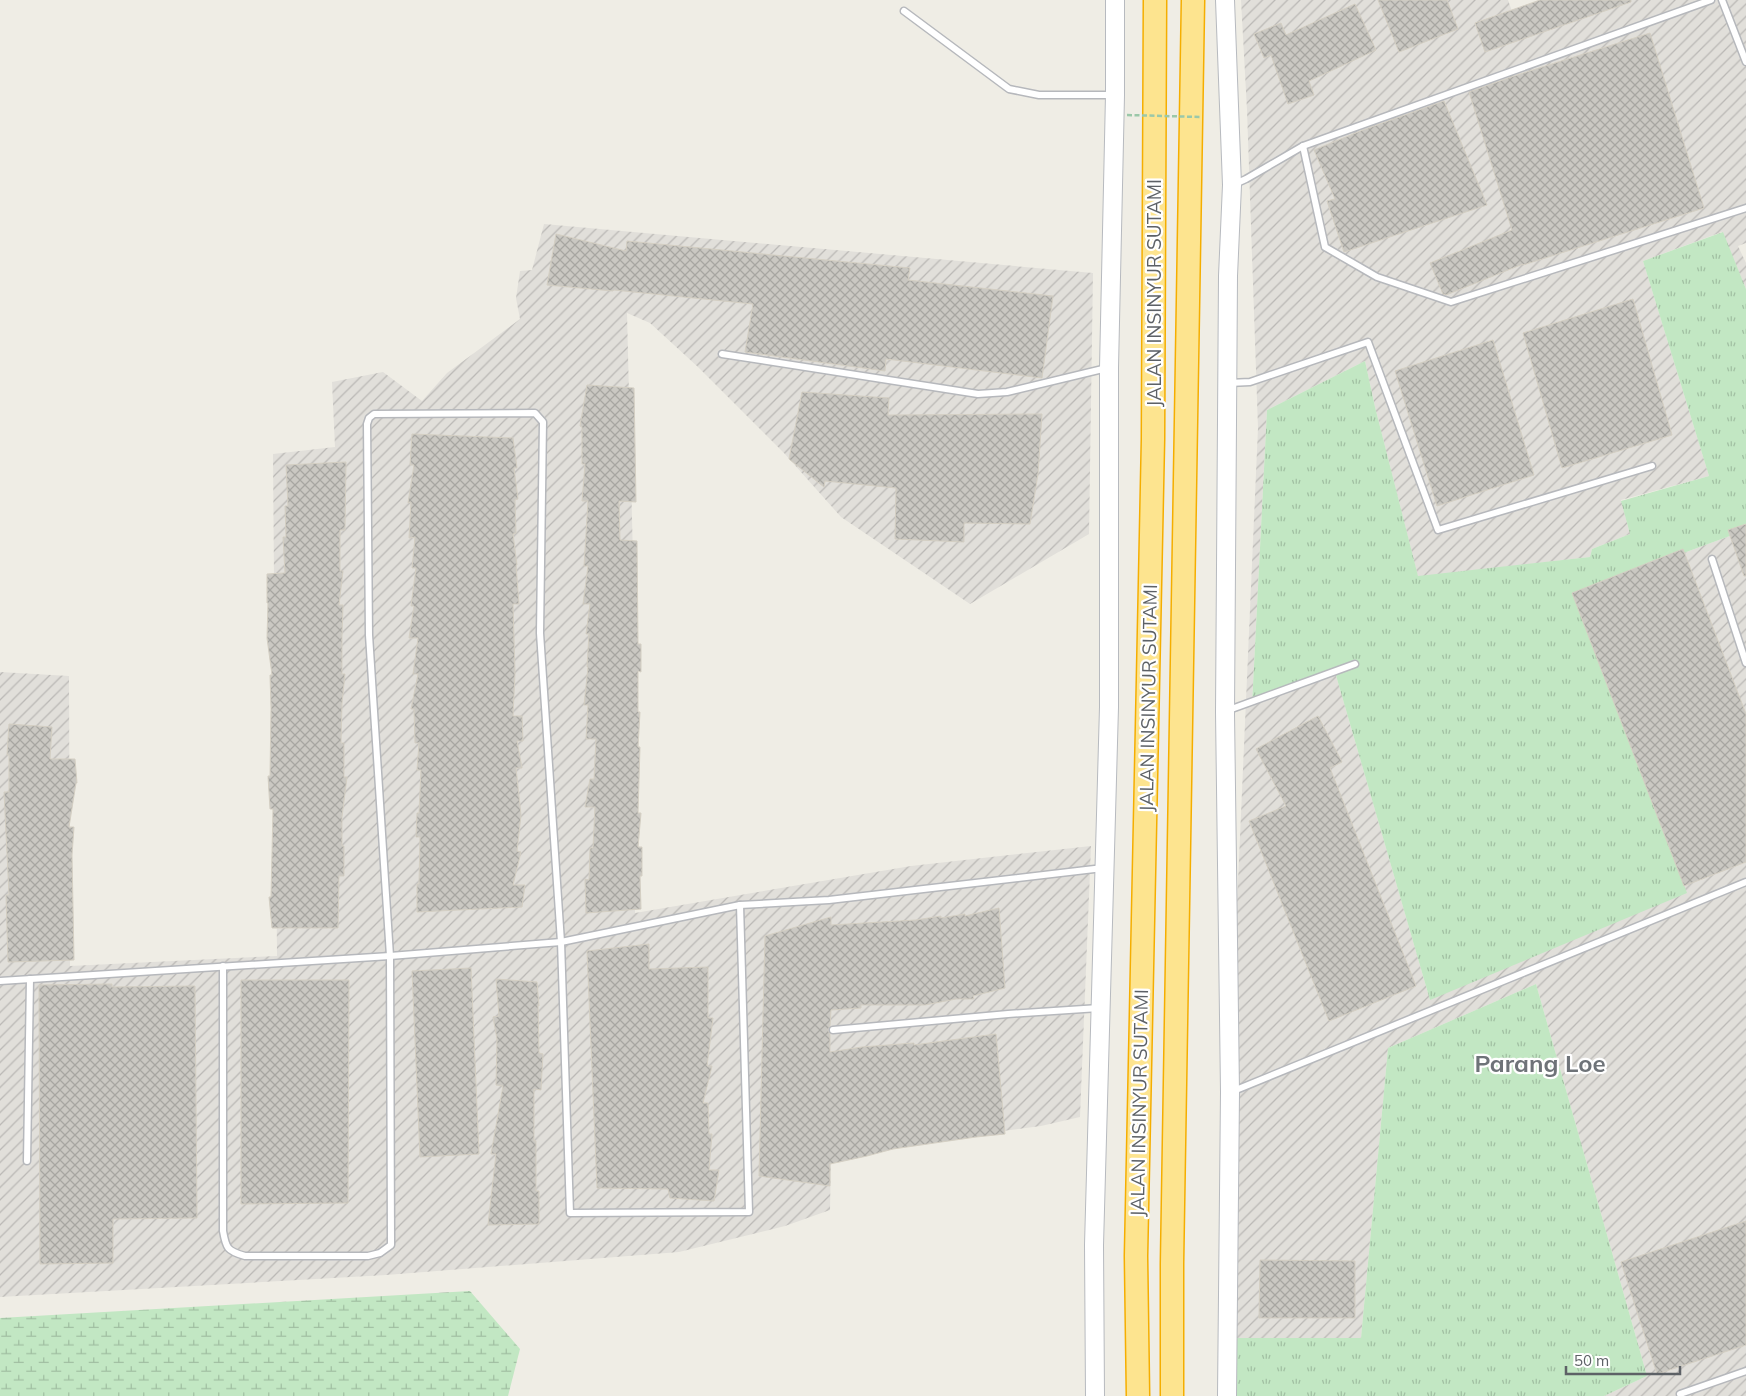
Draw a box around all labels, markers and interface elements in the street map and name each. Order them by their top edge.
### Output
street label: JALAN INSINYUR SUTAMI [1142,179,1166,407]
street label: JALAN INSINYUR SUTAMI [1134,584,1162,812]
street label: JALAN INSINYUR SUTAMI [1125,989,1153,1217]
district label: Parang Loe [1474,1048,1606,1078]
scale bar [1566,1344,1680,1376]
text: 50 m [1574,1351,1609,1370]

